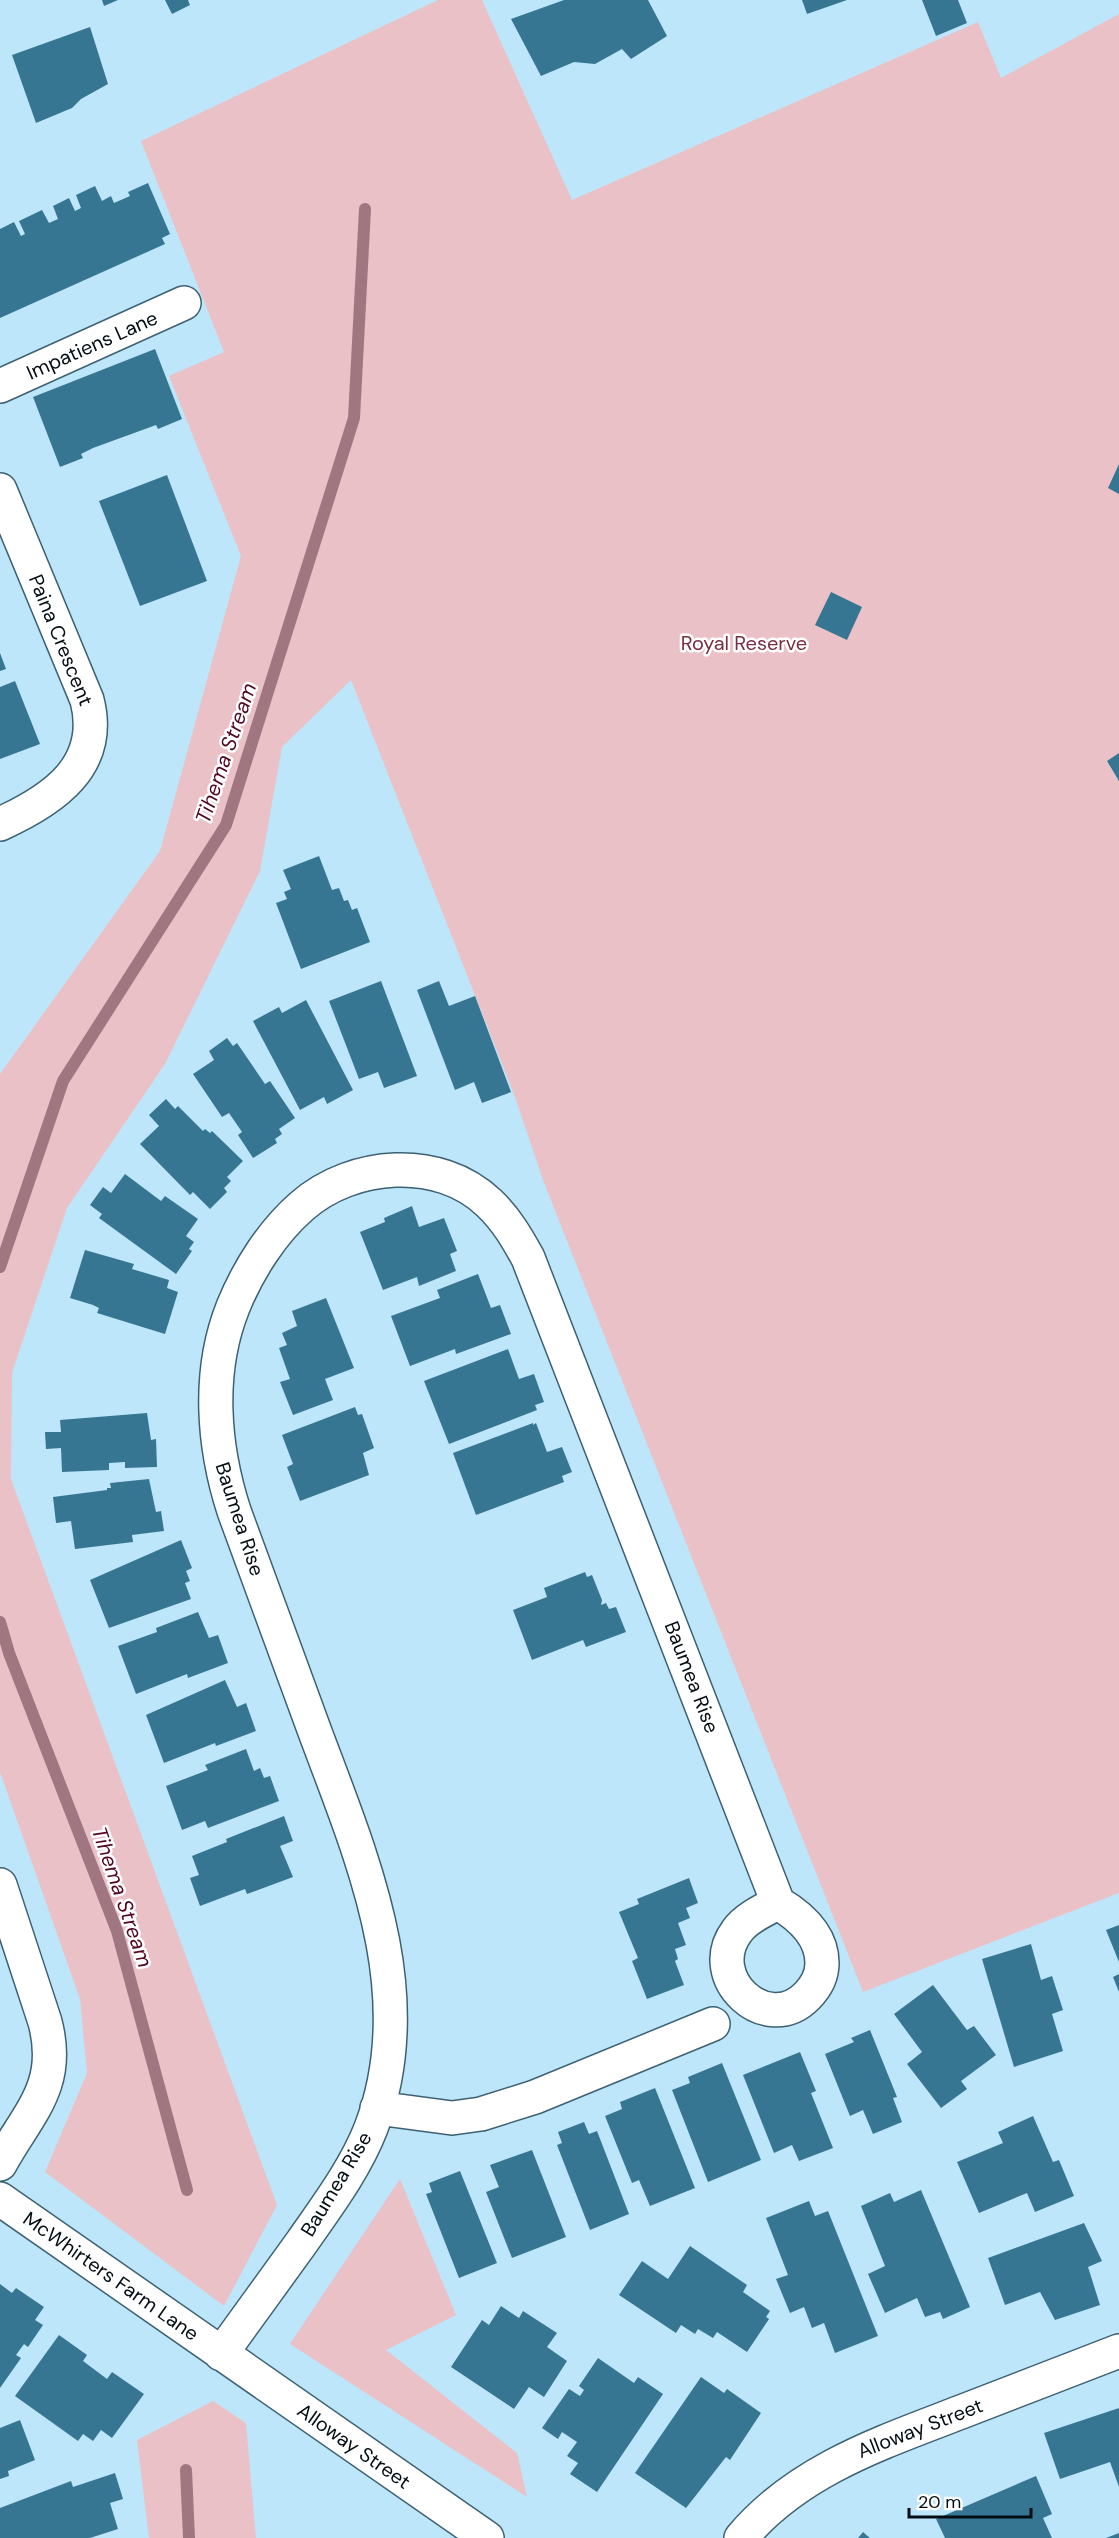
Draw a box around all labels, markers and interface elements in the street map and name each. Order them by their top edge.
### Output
street label: Impatiens Lane [22,305,162,385]
street label: Paina Crescent [23,571,99,710]
park label: Royal Reserve [681,630,807,656]
water label: Tihema Stream [189,679,263,827]
street label: Baumea Rise [209,1459,271,1579]
street label: Baumea Rise [659,1617,725,1737]
water label: Tihema Stream [85,1823,159,1971]
street label: Baumea Rise [295,2127,377,2241]
street label: McWhirters Farm Lane [18,2205,204,2347]
street label: Alloway Street [854,2392,987,2464]
street label: Alloway Street [292,2397,416,2495]
scale bar [909,2481,1030,2519]
text: 20 m [918,2490,961,2514]

